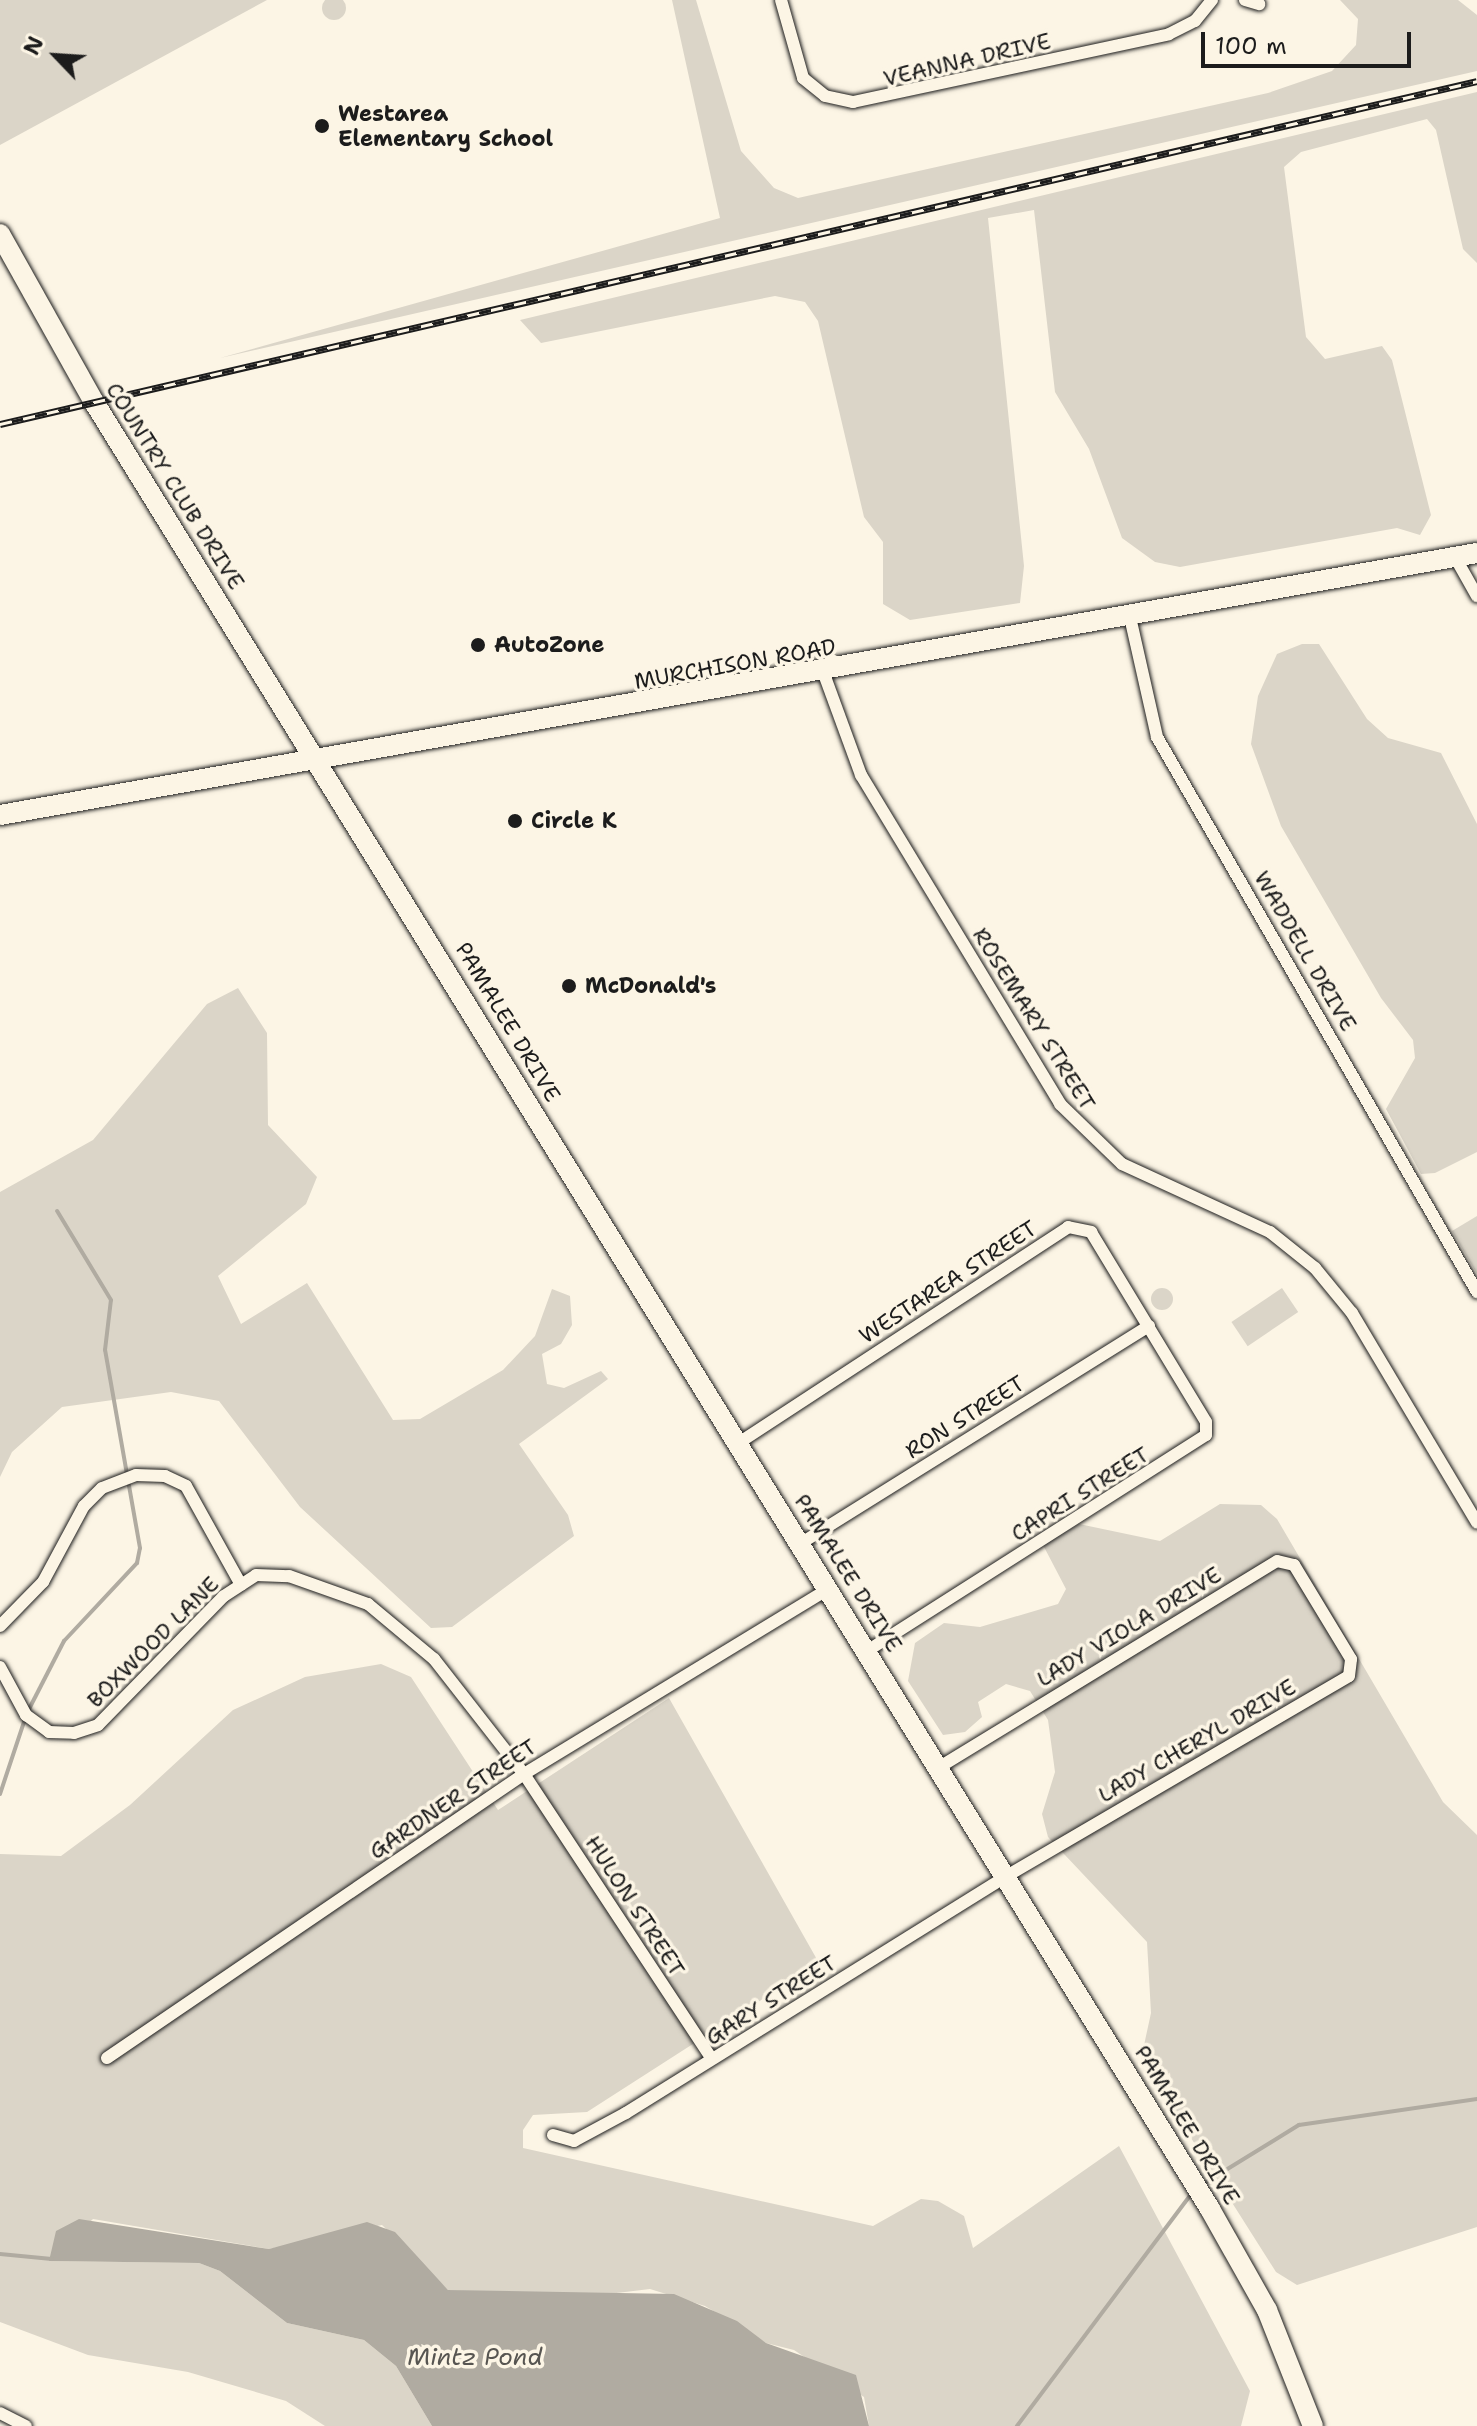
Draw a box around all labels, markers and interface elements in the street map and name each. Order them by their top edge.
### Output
north arrow [16,16,96,96]
scale bar [1205,16,1415,66]
street label: VEANNA DRIVE [881,28,1053,92]
text: 100 m [1215,30,1287,62]
text: N [17,32,51,60]
place label: Westarea Elementary School [338,100,553,152]
marker: Westarea Elementary School [313,117,331,135]
street label: COUNTRY CLUB DRIVE [100,378,250,594]
place label: AutoZone [494,632,605,658]
street label: MURCHISON ROAD [632,633,838,695]
marker: AutoZone [469,636,487,654]
place label: Circle K [531,808,617,834]
marker: Circle K [506,812,524,830]
street label: WADDELL DRIVE [1248,866,1362,1036]
street label: ROSEMARY STREET [967,923,1101,1115]
street label: PAMALEE DRIVE [450,938,566,1106]
place label: McDonald's [585,973,716,999]
marker: McDonald's [560,977,578,995]
street label: WESTAREA STREET [854,1215,1042,1349]
street label: RON STREET [901,1370,1029,1464]
street label: CAPRI STREET [1006,1441,1154,1547]
street label: PAMALEE DRIVE [789,1489,907,1657]
street label: LADY VIOLA DRIVE [1032,1562,1226,1692]
street label: BOXWOOD LANE [82,1571,224,1713]
street label: LADY CHERYL DRIVE [1094,1674,1300,1808]
street label: GARDNER STREET [364,1733,542,1865]
street label: HULON STREET [580,1831,690,1981]
street label: GARY STREET [701,1949,841,2051]
street label: PAMALEE DRIVE [1129,2041,1245,2209]
water label: Mintz Pond [407,2344,543,2372]

